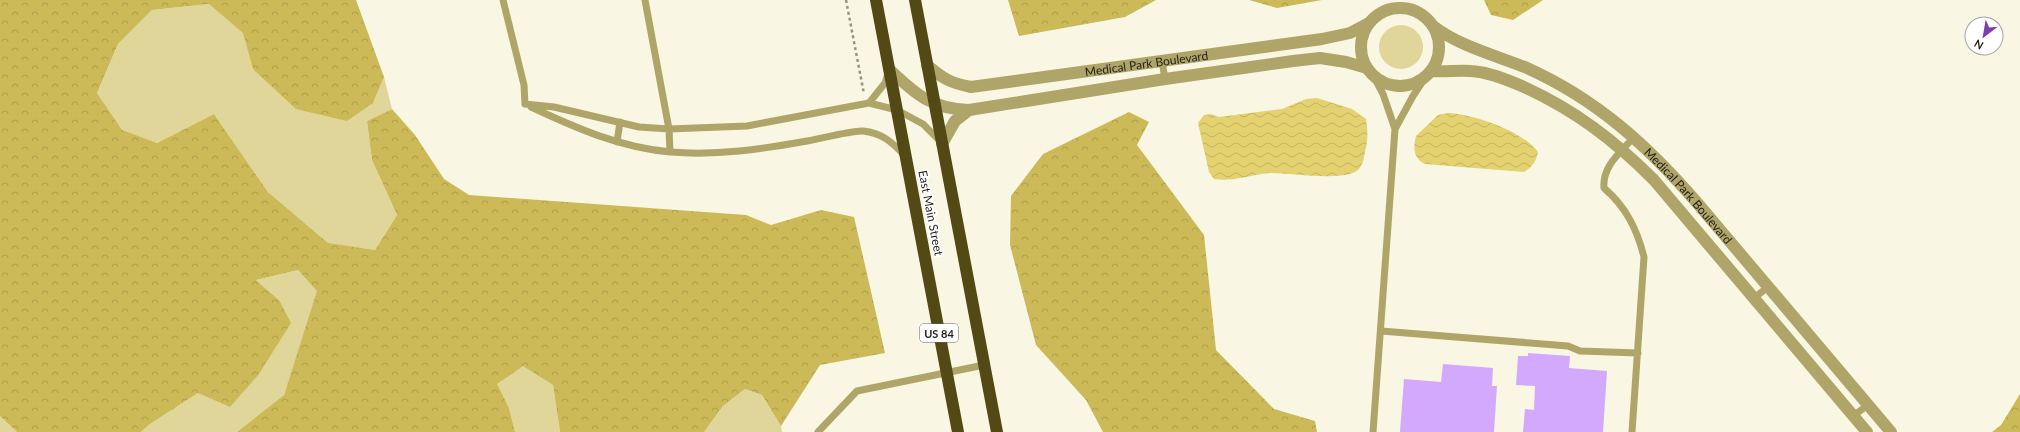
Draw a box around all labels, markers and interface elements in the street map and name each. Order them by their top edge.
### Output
north arrow [1964,16,2004,56]
text: N [1972,37,1986,53]
street label: Medical Park Boulevard [1084,47,1209,79]
street label: Medical Park Boulevard [1641,144,1736,247]
street label: East Main Street [915,169,947,258]
road number: US 84 [920,324,958,342]

